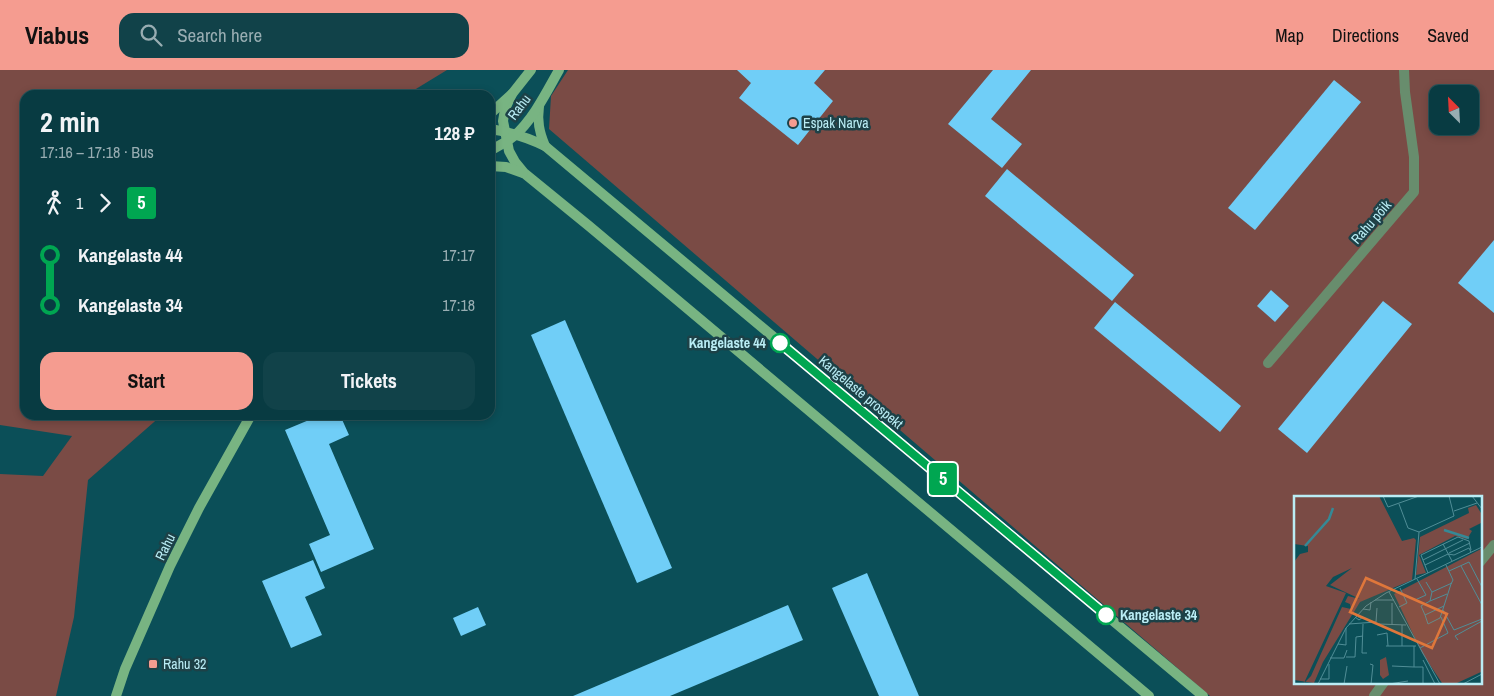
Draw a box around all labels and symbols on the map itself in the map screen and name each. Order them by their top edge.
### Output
north arrow [1429,85,1479,135]
street label: Rahu [504,91,534,123]
place label: Espak Narva [803,114,869,132]
marker: Espak Narva [787,117,799,129]
street label: Rahu põik [1347,196,1395,248]
marker: Kangelaste 44 [770,333,790,353]
place label: Kangelaste 44 [689,334,767,352]
street label: Kangelaste prospekt [815,351,907,433]
line badge: 5 [927,463,959,495]
inset map [1294,496,1482,684]
street label: Rahu [151,531,179,563]
marker: Kangelaste 34 [1096,605,1116,625]
place label: Kangelaste 34 [1120,606,1198,624]
place label: Rahu 32 [163,655,206,673]
marker: Rahu 32 [147,658,159,670]

